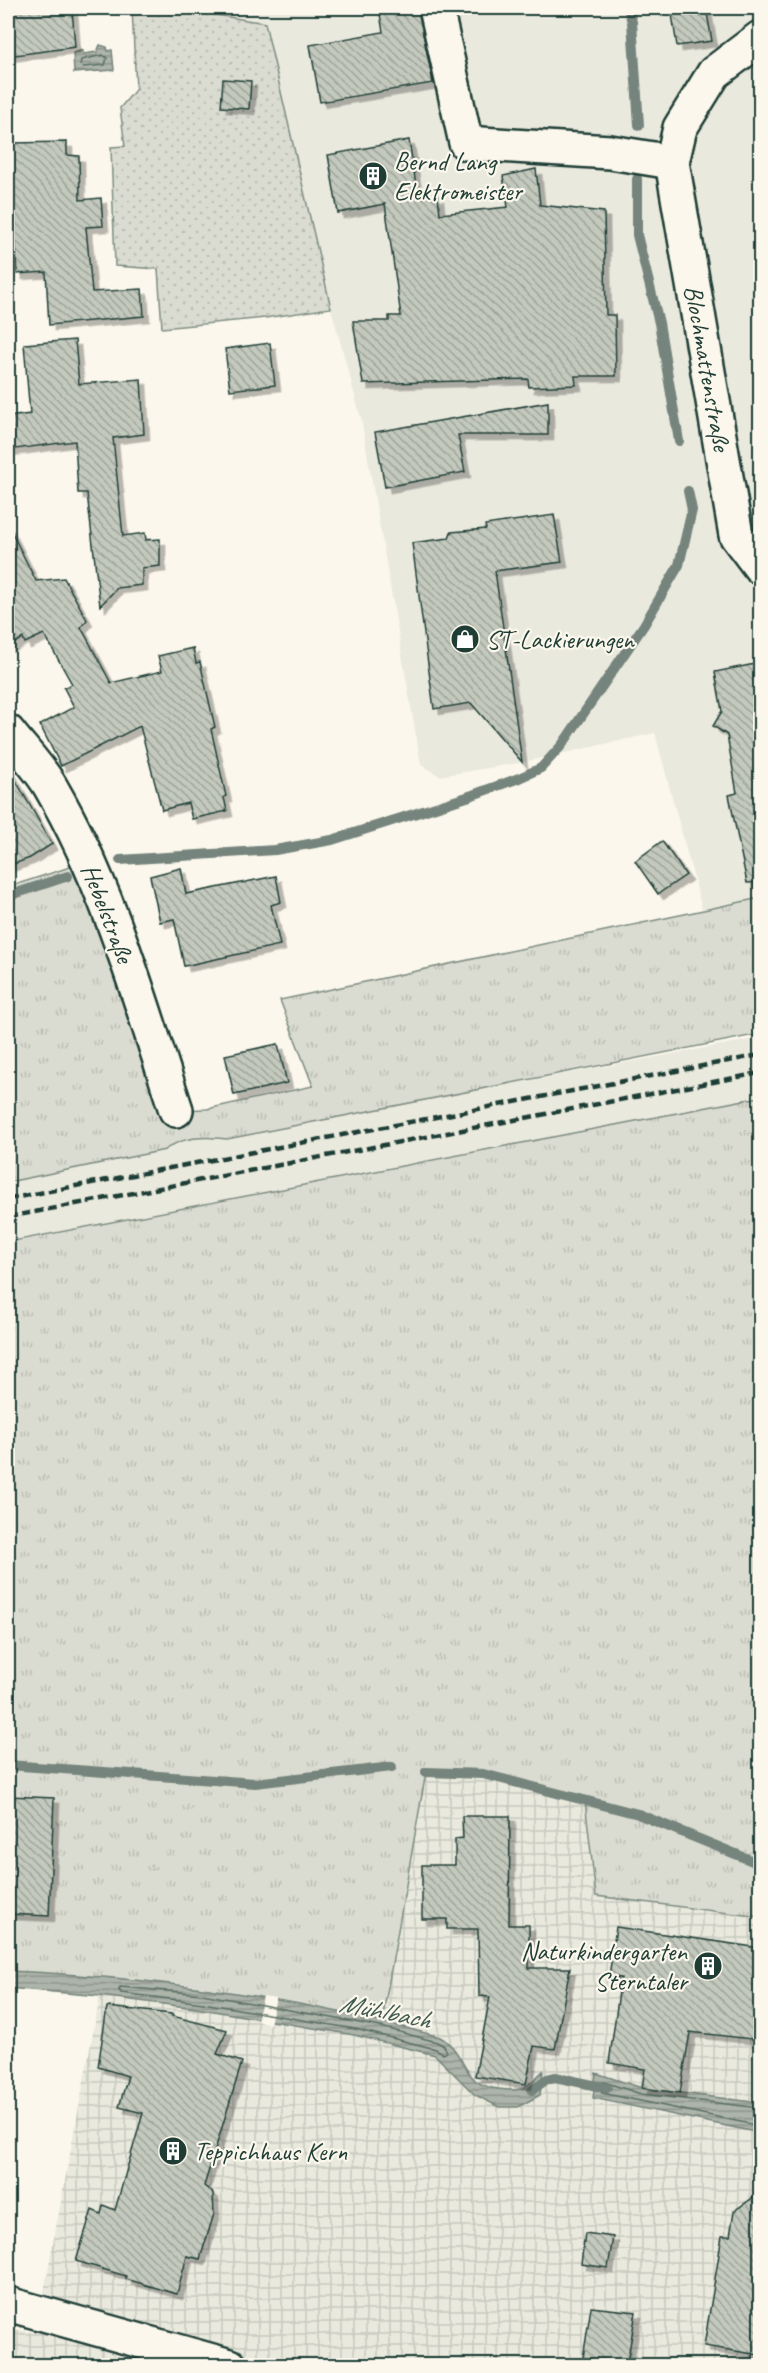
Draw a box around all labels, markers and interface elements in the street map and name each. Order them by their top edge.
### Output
place label: Bernd Lang Elektromeister [394,145,523,208]
building icon: Bernd Lang Elektromeister [357,160,389,192]
street label: Blochmattenstraße [677,283,739,456]
shop icon: ST-Lackierungen [449,623,481,655]
place label: ST-Lackierungen [486,623,635,656]
street label: Hebelstraße [74,859,142,970]
place label: Naturkindergarten Sterntaler [521,1935,690,1998]
building icon: Naturkindergarten Sterntaler [692,1950,724,1982]
water label: Mühlbach [337,1986,435,2037]
building icon: Teppichhaus Kern [157,2135,189,2167]
place label: Teppichhaus Kern [194,2135,348,2168]

